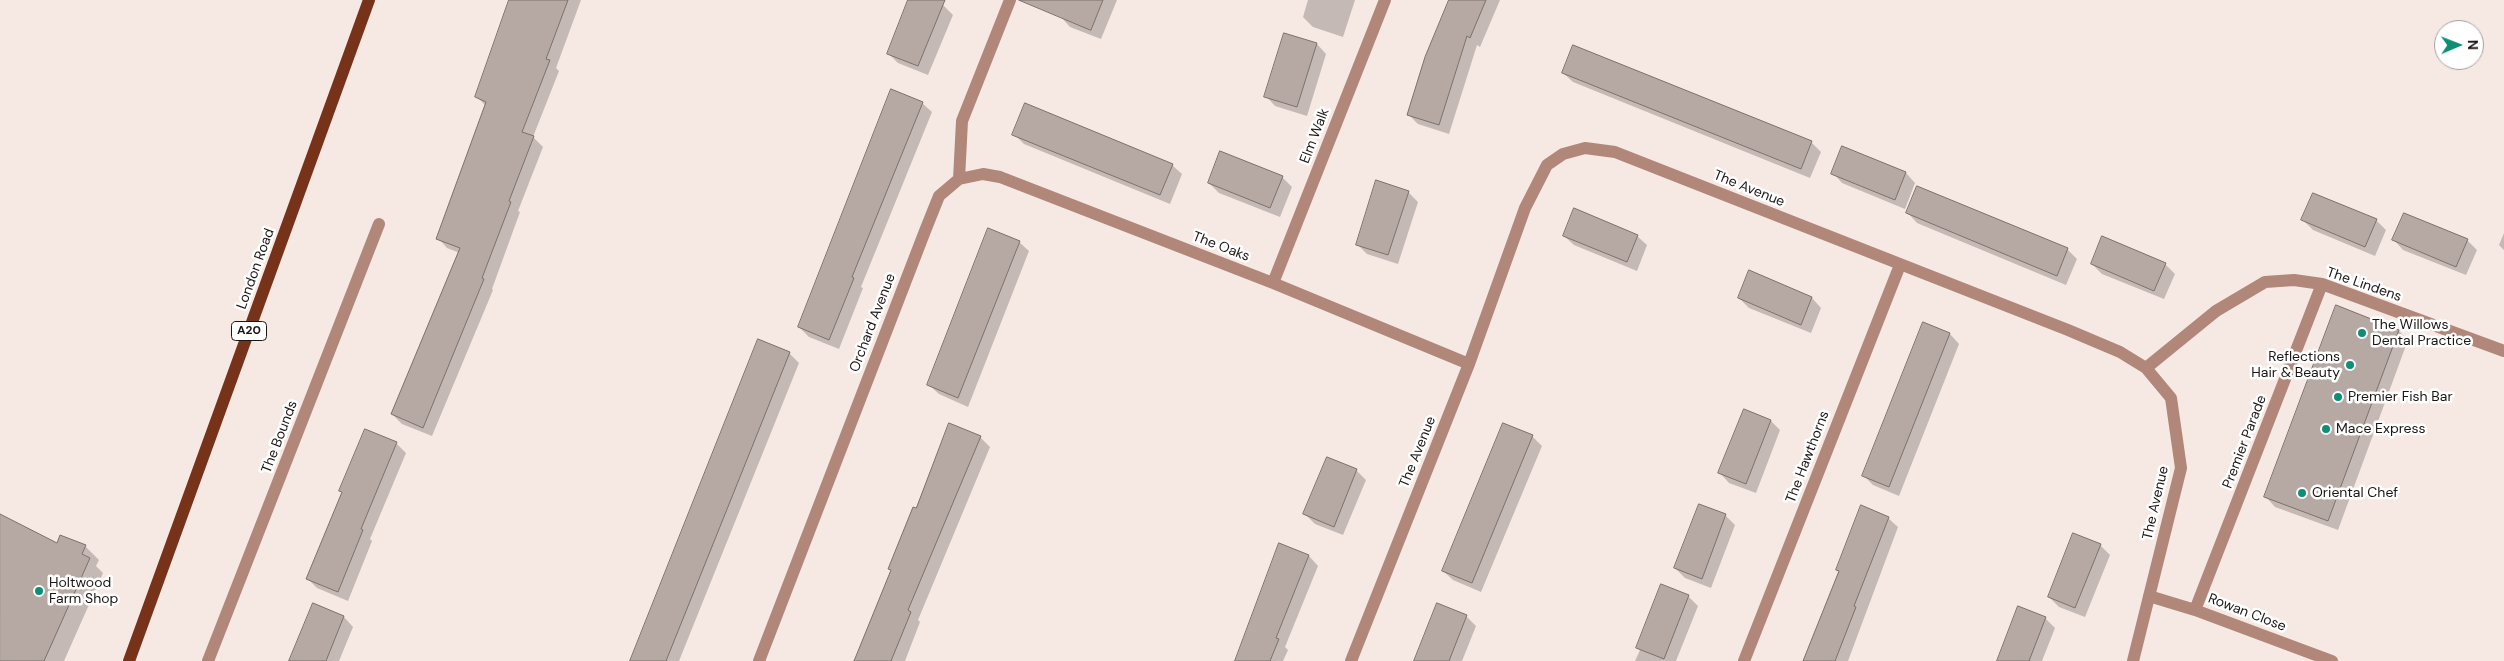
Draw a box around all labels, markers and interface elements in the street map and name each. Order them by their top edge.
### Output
north arrow [2434,20,2484,70]
text: N [2464,39,2482,50]
street label: Elm Walk [1297,106,1333,166]
street label: The Avenue [1711,167,1787,211]
street label: London Road [234,226,278,312]
street label: The Oaks [1190,228,1252,266]
street label: The Lindens [2324,264,2404,306]
street label: Orchard Avenue [846,271,900,375]
place label: The Willows Dental Practice [2372,317,2471,350]
road number: A20 [232,322,266,341]
marker: The Willows Dental Practice [2356,327,2368,339]
place label: Reflections Hair & Beauty [2251,349,2340,382]
marker: Reflections Hair & Beauty [2344,359,2356,371]
place label: Premier Fish Bar [2348,389,2453,405]
marker: Premier Fish Bar [2332,391,2344,403]
street label: Premier Parade [2219,393,2271,491]
street label: The Bounds [259,398,301,476]
street label: The Hawthorns [1783,409,1833,505]
street label: The Avenue [1396,414,1440,490]
place label: Mace Express [2336,421,2426,437]
marker: Mace Express [2320,423,2332,435]
street label: The Avenue [2139,464,2173,542]
place label: Oriental Chef [2312,485,2398,501]
marker: Oriental Chef [2296,487,2308,499]
place label: Holtwood Farm Shop [49,575,118,608]
marker: Holtwood Farm Shop [33,585,45,597]
street label: Rowan Close [2206,590,2288,636]

